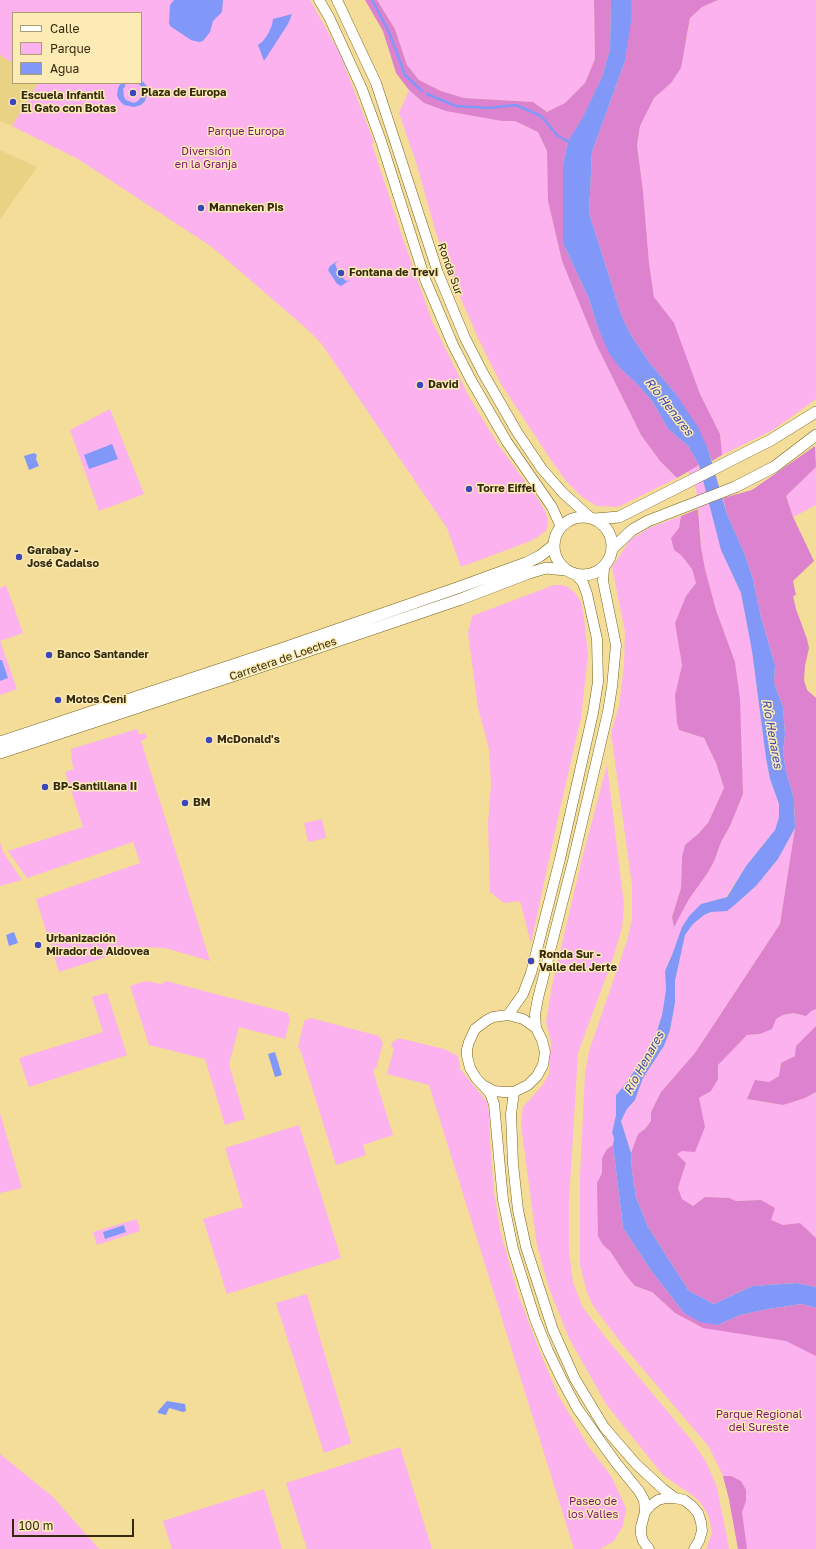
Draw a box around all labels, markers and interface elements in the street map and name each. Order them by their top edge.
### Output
legend [12,12,142,84]
text: Calle [50,21,79,36]
text: Parque [50,41,91,56]
text: Agua [50,61,79,76]
place label: Plaza de Europa [141,86,226,100]
marker: Plaza de Europa [128,88,138,98]
place label: Escuela Infantil El Gato con Botas [21,89,116,115]
marker: Escuela Infantil El Gato con Botas [8,97,18,107]
park label: Parque Europa [207,125,285,139]
park label: Diversión en la Granja [175,145,237,171]
place label: Manneken Pis [209,201,284,215]
marker: Manneken Pis [196,203,206,213]
street label: Ronda Sur [434,241,466,297]
place label: Fontana de Trevi [349,266,438,280]
marker: Fontana de Trevi [336,268,346,278]
water label: Río Henares [642,375,696,439]
place label: David [428,378,458,392]
marker: David [415,380,425,390]
place label: Torre Eiffel [477,482,536,496]
marker: Torre Eiffel [464,484,474,494]
place label: Garabay - José Cadalso [27,544,99,570]
marker: Garabay - José Cadalso [14,552,24,562]
street label: Carretera de Loeches [228,634,338,684]
place label: Banco Santander [57,648,149,662]
marker: Banco Santander [44,650,54,660]
place label: Motos Ceni [66,693,126,707]
marker: Motos Ceni [53,695,63,705]
water label: Río Henares [759,698,785,770]
place label: McDonald's [217,733,280,747]
marker: McDonald's [204,735,214,745]
place label: BP-Santillana II [53,780,137,794]
marker: BP-Santillana II [40,782,50,792]
place label: BM [193,796,211,810]
marker: BM [180,798,190,808]
place label: Urbanización Mirador de Aldovea [46,932,149,958]
marker: Urbanización Mirador de Aldovea [33,940,43,950]
place label: Ronda Sur - Valle del Jerte [539,948,617,974]
marker: Ronda Sur - Valle del Jerte [526,956,536,966]
water label: Río Henares [621,1029,667,1097]
park label: Parque Regional del Sureste [716,1408,802,1434]
park label: Paseo de los Valles [568,1495,618,1521]
scale bar [14,1511,136,1537]
text: 100 m [19,1518,53,1533]

